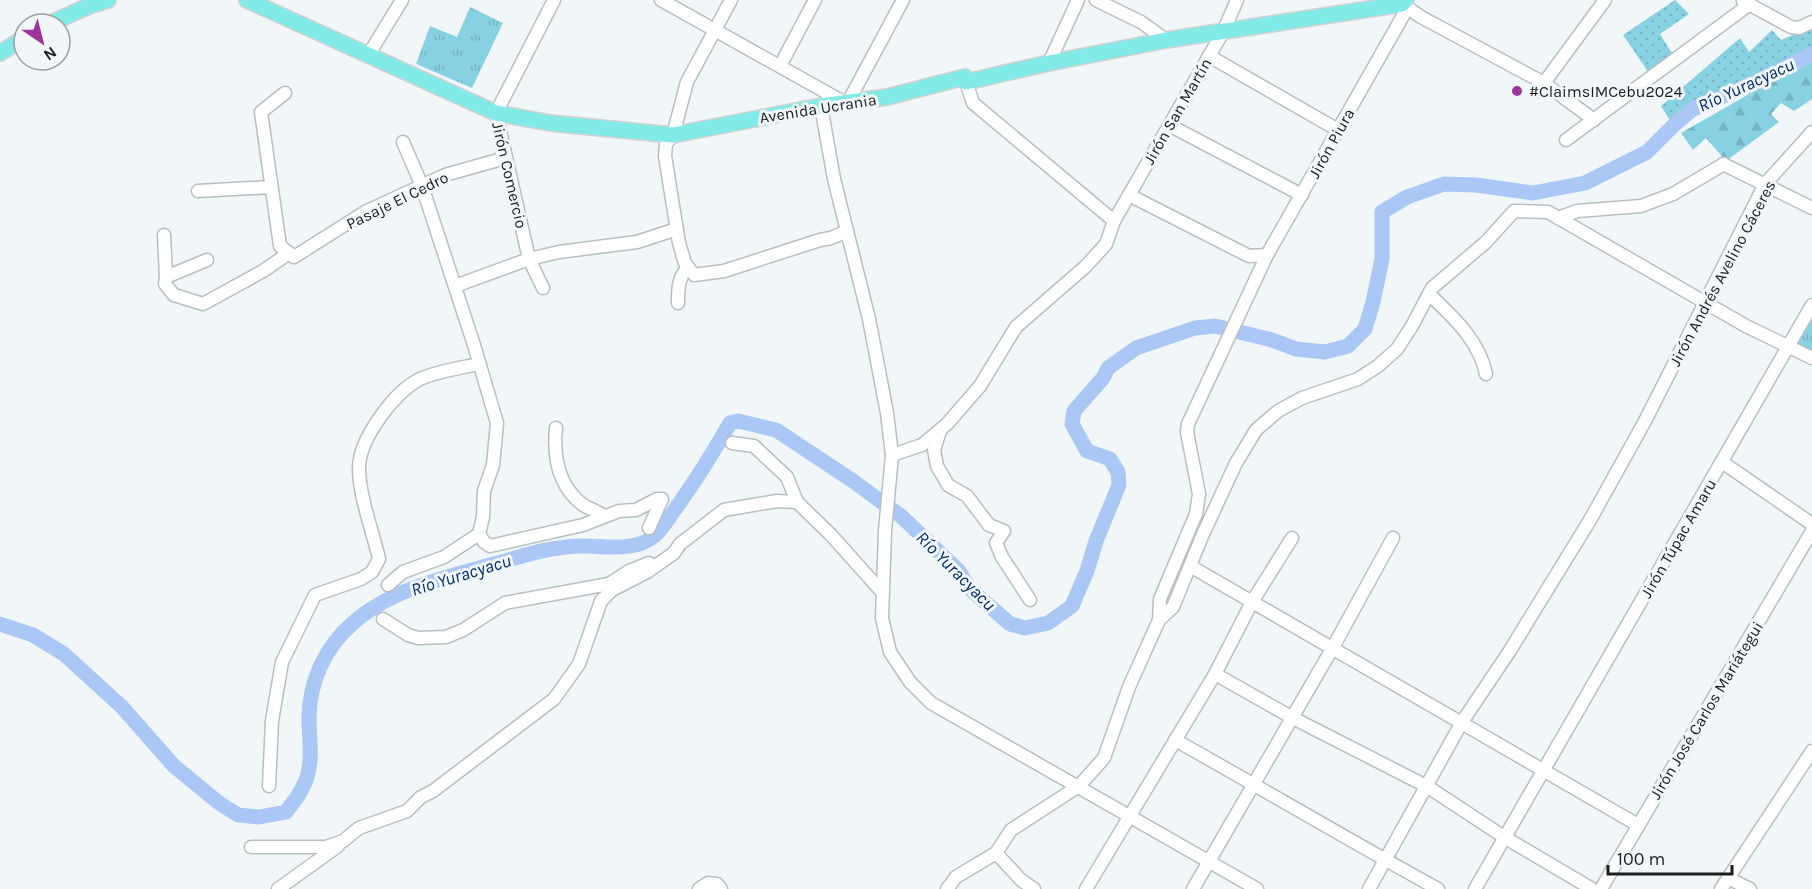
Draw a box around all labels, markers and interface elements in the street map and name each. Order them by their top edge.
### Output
north arrow [12,12,72,72]
text: N [40,43,60,65]
water label: Río Yuracyacu [1694,53,1798,117]
street label: Jirón San Martín [1139,55,1216,168]
place label: #ClaimsIMCebu2024 [1529,82,1683,101]
marker: #ClaimsIMCebu2024 [1510,84,1524,98]
street label: Avenida Ucrania [758,90,878,127]
street label: Jirón Piura [1304,105,1358,182]
street label: Jirón Comercio [488,120,531,230]
street label: Pasaje El Cedro [343,168,451,233]
street label: Jirón Andrés Avelino Cáceres [1665,177,1780,369]
street label: Jirón Túpac Amaru [1637,475,1720,601]
water label: Río Yuracyacu [912,527,1000,615]
water label: Río Yuracyacu [408,549,514,601]
street label: Jirón José Carlos Mariátegui [1646,618,1767,803]
scale bar [1608,838,1732,876]
text: 100 m [1617,848,1665,870]

